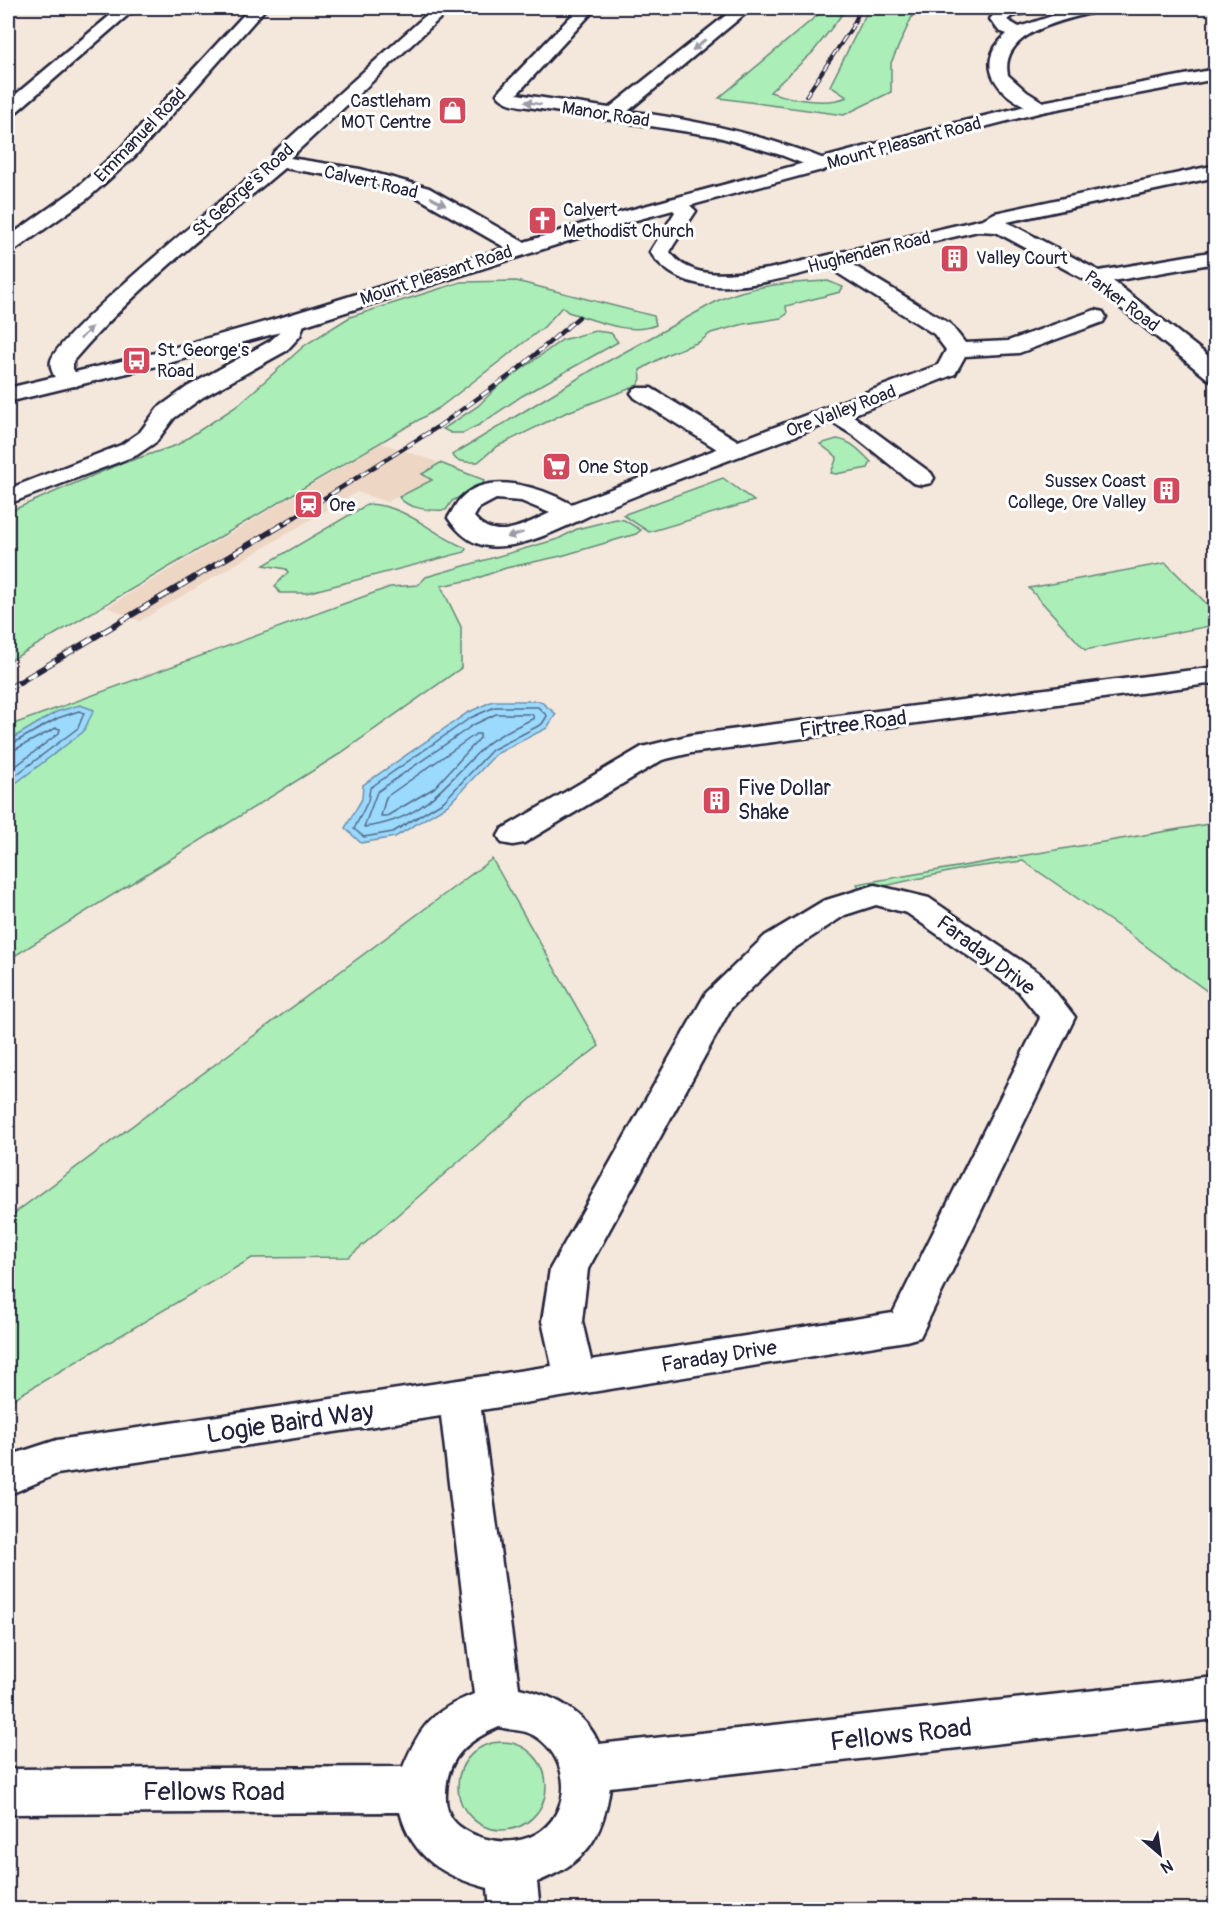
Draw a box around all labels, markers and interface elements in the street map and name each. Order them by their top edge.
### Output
one-way arrow [692,39,707,51]
street label: Emmanuel Road [89,83,191,187]
place label: Castleham MOT Centre [341,90,431,134]
shop icon: Castleham MOT Centre [436,95,468,127]
street label: Manor Road [560,96,651,133]
one-way arrow [524,98,543,107]
street label: Mount Pleasant Road [825,112,984,175]
street label: St George's Road [188,139,299,242]
street label: Calvert Road [322,161,420,204]
one-way arrow [429,196,446,205]
place label: Calvert Methodist Church [563,199,694,243]
church icon: Calvert Methodist Church [526,204,558,236]
street label: Hughenden Road [805,226,933,279]
street label: Mount Pleasant Road [357,240,515,311]
building icon: Valley Court [939,242,971,274]
place label: Valley Court [976,247,1068,270]
street label: Parker Road [1080,266,1164,337]
one-way arrow [78,326,92,340]
place label: St. George's Road [157,339,249,383]
bus stop icon: St. George's Road [120,344,152,376]
street label: Ore Valley Road [783,380,899,443]
supermarket icon: One Stop [541,451,573,483]
place label: One Stop [578,456,649,479]
place label: Sussex Coast College, Ore Valley [1008,470,1147,514]
building icon: Sussex Coast College, Ore Valley [1151,475,1183,507]
station icon: Ore [292,489,324,521]
place label: Ore [329,494,355,517]
one-way arrow [506,531,524,541]
street label: Firtree Road [798,705,908,744]
place label: Five Dollar Shake [738,775,832,826]
building icon: Five Dollar Shake [701,784,733,816]
street label: Faraday Drive [931,909,1041,1002]
street label: Faraday Drive [659,1334,780,1379]
street label: Logie Baird Way [204,1395,376,1451]
street label: Fellows Road [829,1712,974,1758]
street label: Fellows Road [143,1776,285,1808]
north arrow [1130,1824,1190,1884]
text: N [1157,1855,1176,1878]

